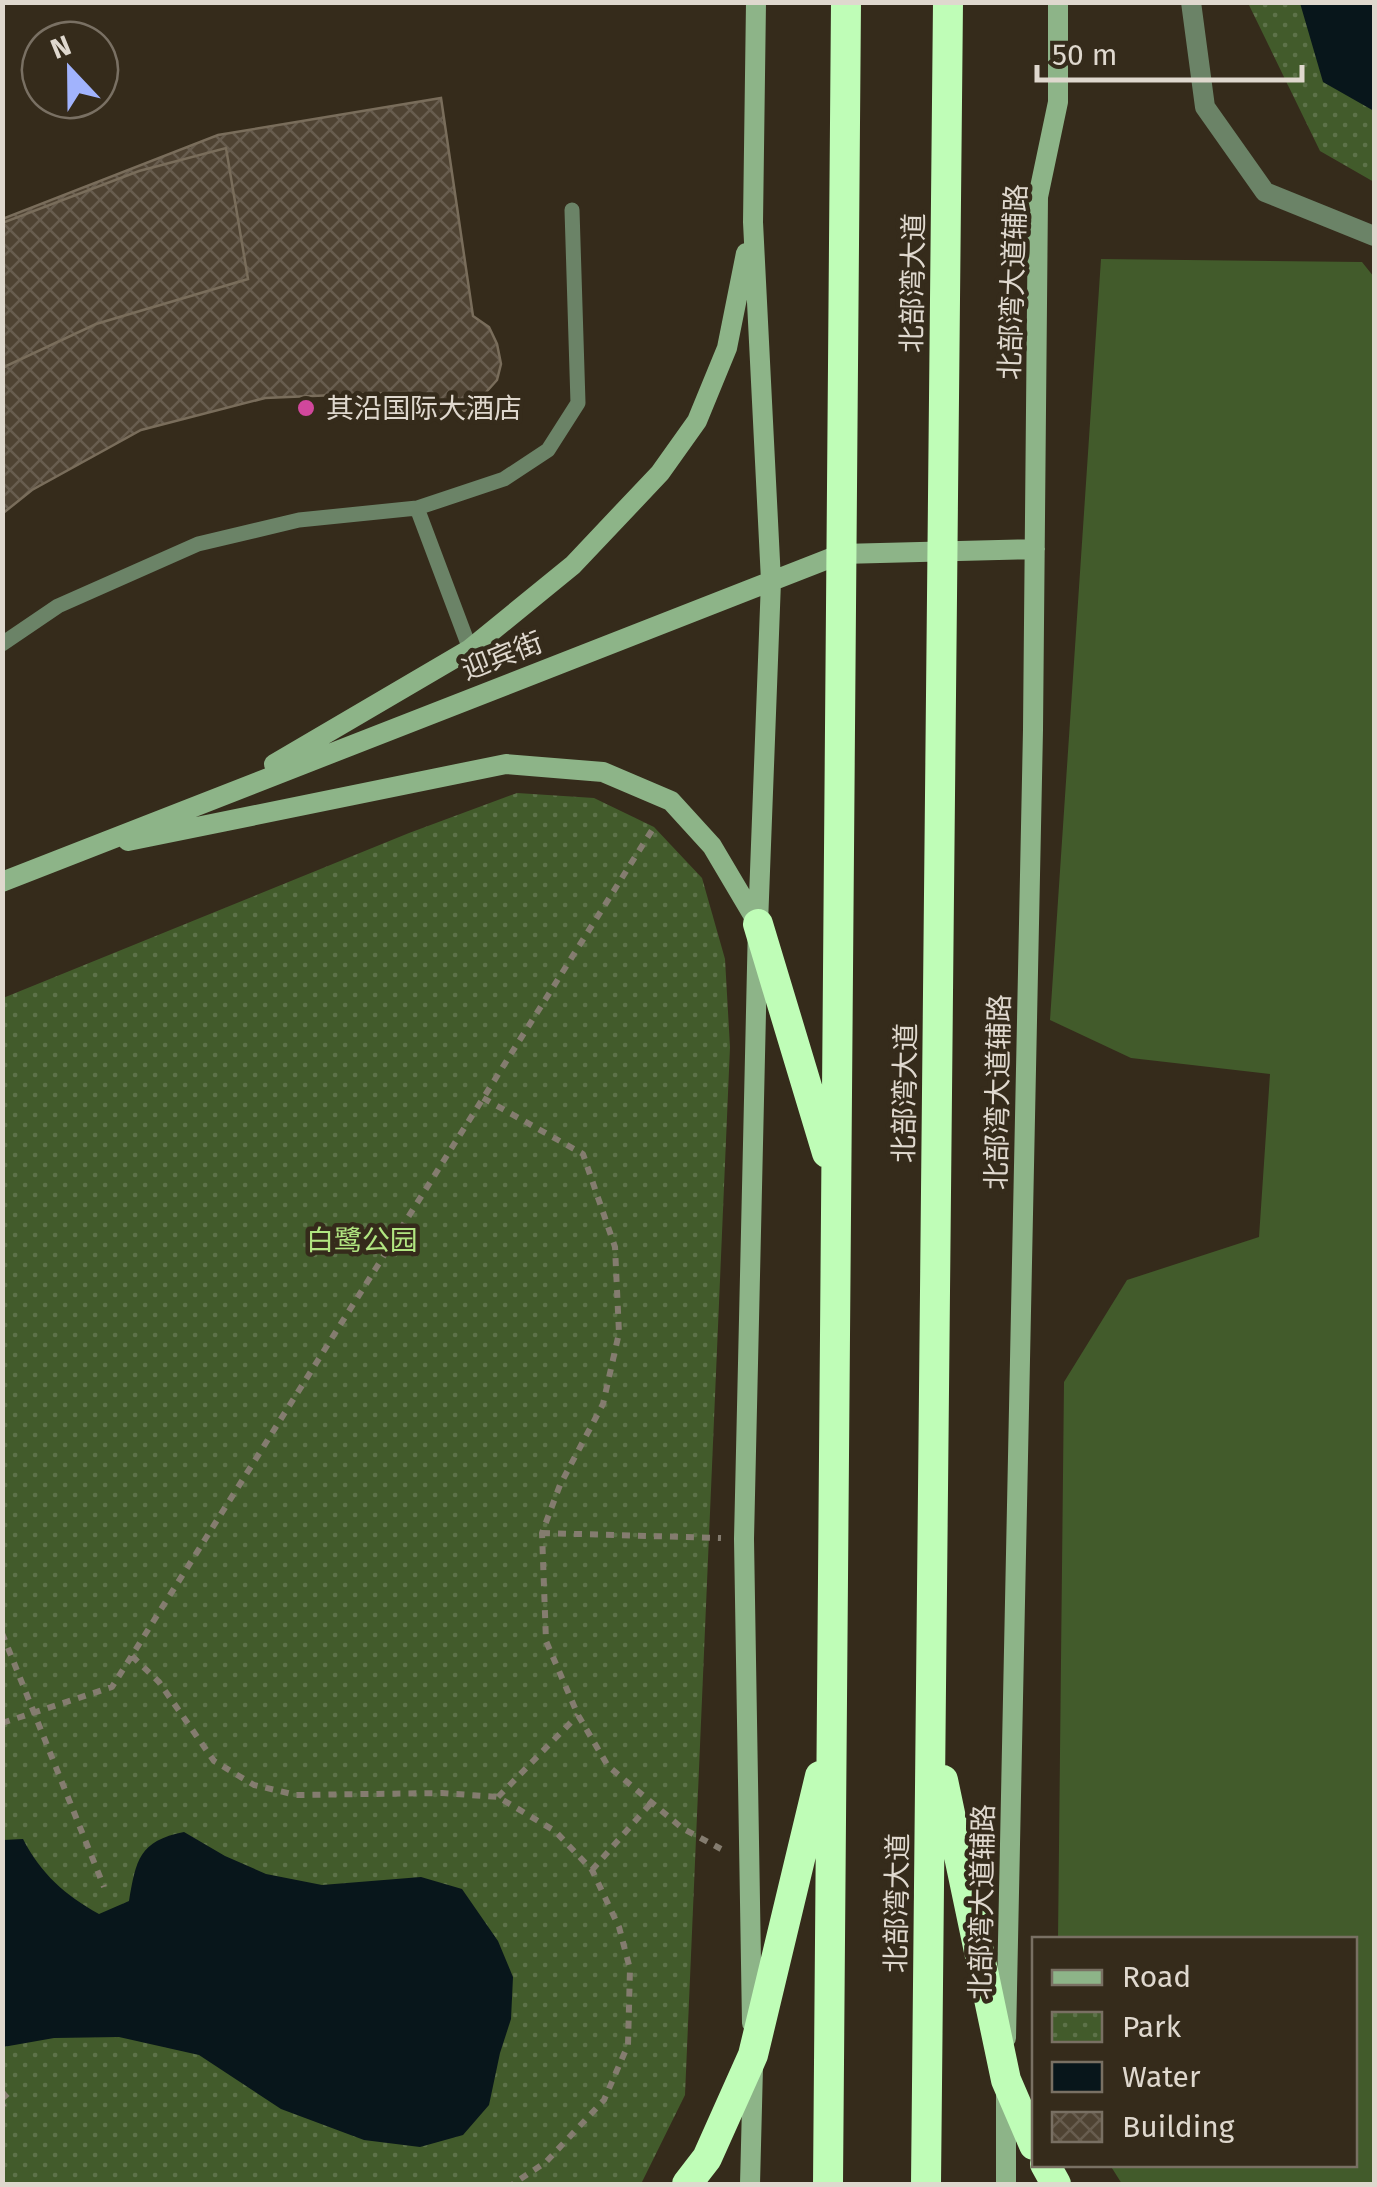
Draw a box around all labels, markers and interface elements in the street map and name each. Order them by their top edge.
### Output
north arrow [20,20,120,120]
scale bar [1037,20,1302,82]
text: N [46,29,76,66]
text: 50 m [1052,37,1117,73]
street label: 北部湾大道辅路 [993,183,1033,381]
street label: 北部湾大道 [895,213,931,353]
place label: 其沿国际大酒店 [326,392,522,425]
marker: 其沿国际大酒店 [295,397,317,419]
street label: 迎宾街 [457,626,547,686]
street label: 北部湾大道辅路 [980,994,1016,1190]
street label: 北部湾大道 [887,1023,923,1163]
park label: 白鹭公园 [306,1224,418,1257]
street label: 北部湾大道辅路 [964,1804,1000,2000]
street label: 北部湾大道 [879,1833,915,1973]
legend [1032,1937,1357,2167]
text: Road [1122,1959,1191,1995]
text: Park [1122,2009,1182,2045]
text: Water [1122,2059,1201,2095]
text: Building [1122,2109,1235,2145]

